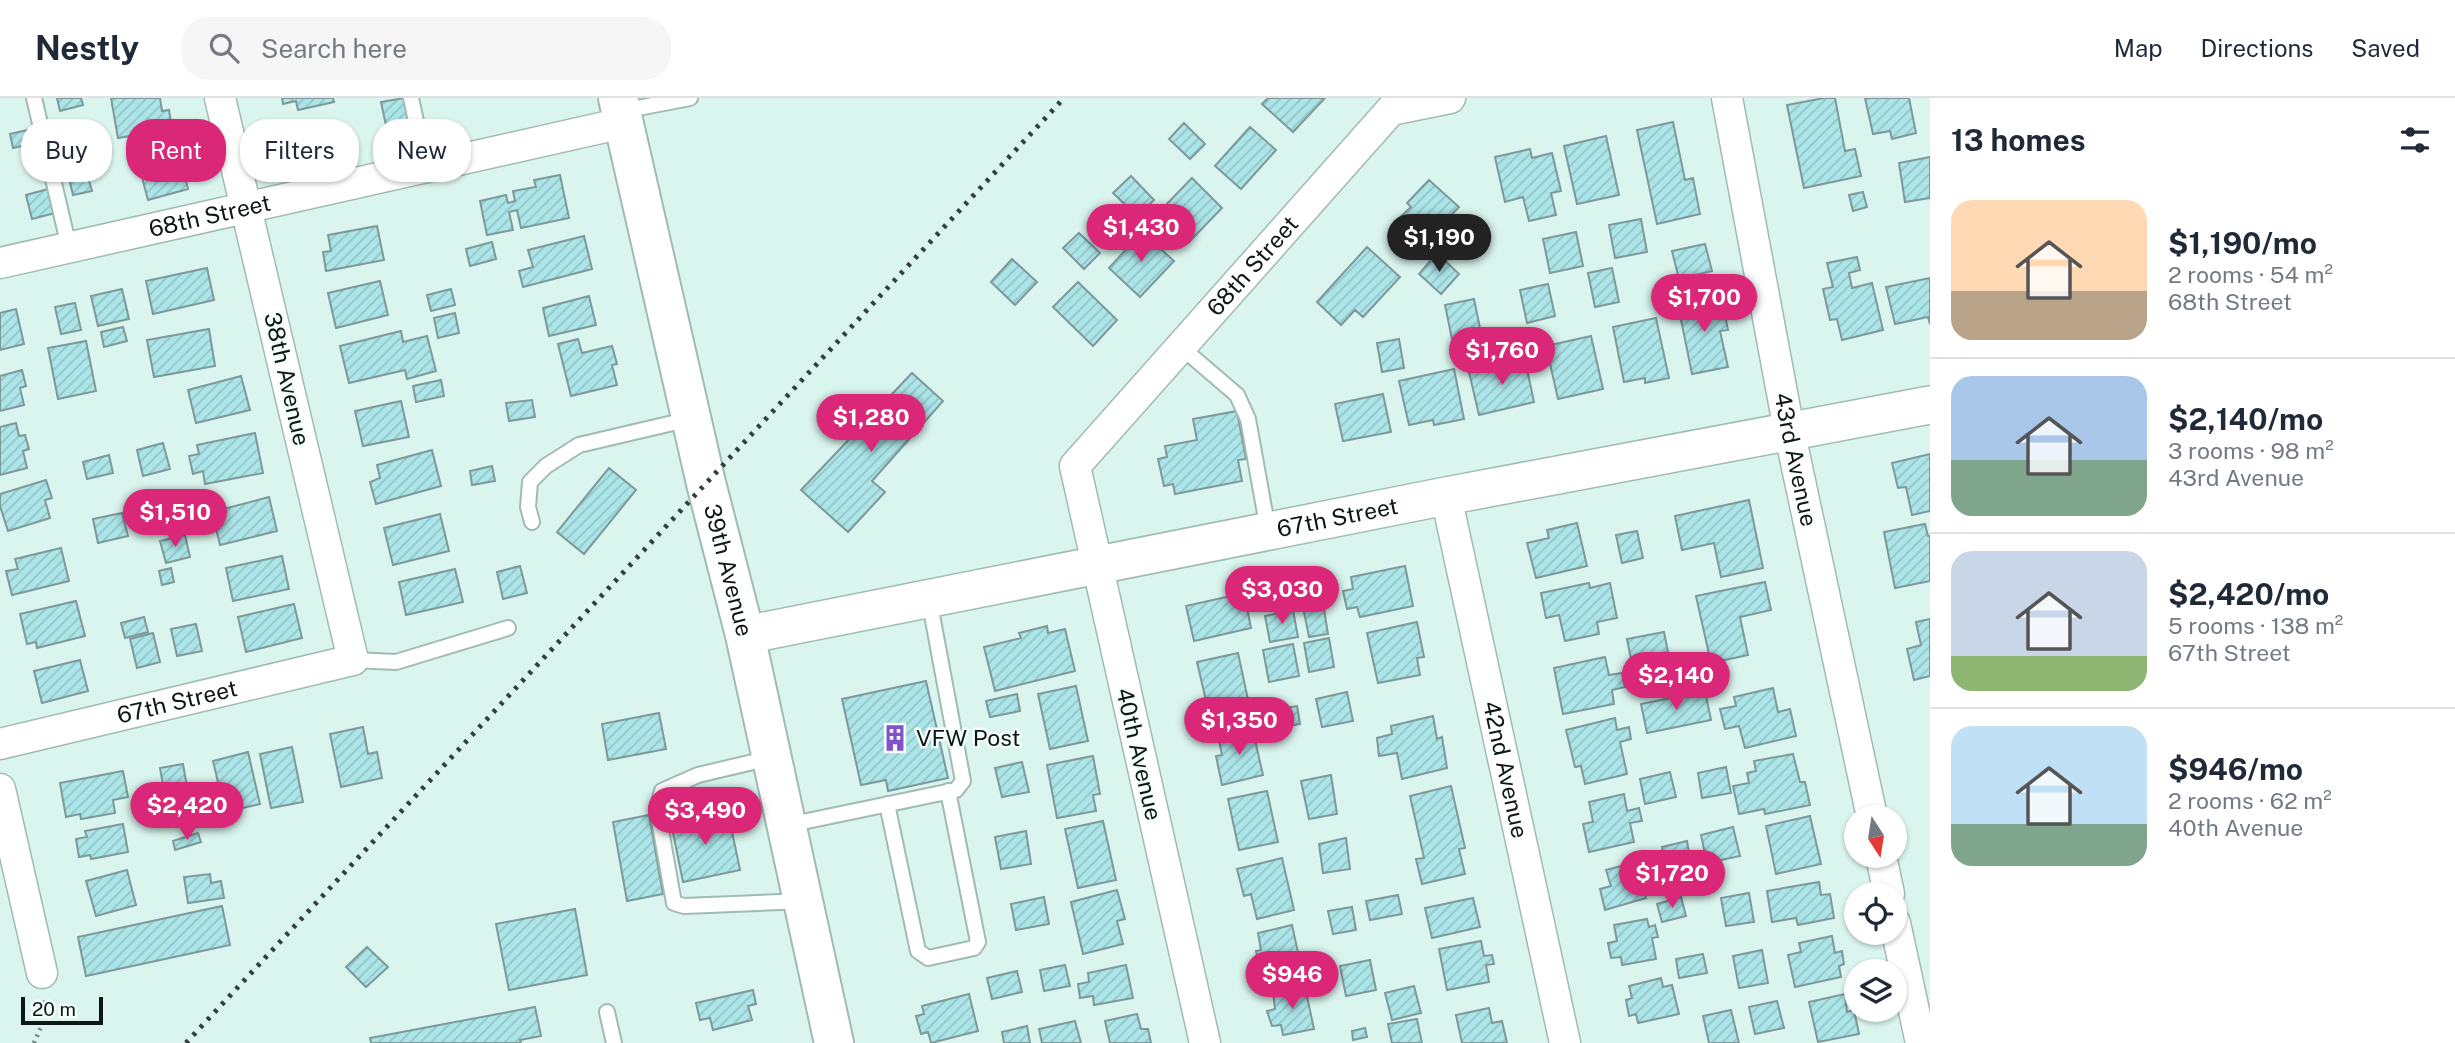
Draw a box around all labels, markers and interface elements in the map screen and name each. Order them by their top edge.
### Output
search box [181,17,671,80]
text: Nestly [35,29,139,67]
icon: search [205,29,243,67]
text: Search here [261,33,407,64]
text: Map [2114,34,2163,62]
text: Directions [2201,34,2313,62]
text: Saved [2351,34,2420,62]
chip: Buy [21,119,112,182]
chip: Rent [126,119,226,182]
chip: Filters [240,119,359,182]
chip: New [373,119,471,182]
icon: filters [2396,121,2434,159]
text: 13 homes [1951,122,2086,158]
street label: 68th Street [146,189,273,242]
pin: $1,430 [1084,204,1198,264]
street label: 68th Street [1201,210,1304,321]
text: $1,430 [1103,213,1179,240]
pin: $1,190 [1382,214,1496,274]
text: $1,190 [1403,223,1475,250]
text: $1,190/mo [2168,225,2317,261]
icon: home [2007,228,2091,312]
text: 2 rooms · 54 m² [2168,261,2333,288]
pin: $1,700 [1647,274,1761,334]
text: $1,700 [1667,283,1741,310]
text: 68th Street [2168,288,2292,315]
street label: 38th Avenue [259,310,316,448]
pin: $1,760 [1445,328,1559,387]
text: $1,760 [1465,336,1539,363]
street label: 43rd Avenue [1769,390,1823,529]
pin: $1,280 [814,394,928,454]
text: $2,140/mo [2168,401,2323,437]
text: $1,280 [832,403,910,430]
icon: home [2007,404,2091,488]
text: 3 rooms · 98 m² [2168,437,2334,464]
text: 43rd Avenue [2168,464,2304,491]
pin: $1,510 [118,490,232,549]
street label: 67th Street [1275,492,1400,542]
text: $1,510 [139,498,211,525]
street label: 39th Avenue [699,501,759,639]
pin: $3,030 [1225,566,1339,626]
text: $3,030 [1241,575,1323,602]
text: $2,420/mo [2168,576,2329,612]
icon: home [2007,579,2091,663]
text: 5 rooms · 138 m² [2168,612,2343,639]
text: 67th Street [2168,639,2291,666]
pin: $2,140 [1619,652,1733,712]
text: $2,140 [1638,661,1714,688]
street label: 67th Street [114,674,240,729]
street label: 40th Avenue [1111,685,1168,823]
pin: $1,350 [1182,698,1296,757]
street label: 42nd Avenue [1478,698,1534,841]
text: $1,350 [1200,706,1278,733]
building icon: VFW Post [880,723,910,753]
place label: VFW Post [916,724,1021,751]
text: $946/mo [2168,751,2303,787]
icon: home [2007,754,2091,838]
pin: $2,420 [130,782,244,842]
text: 2 rooms · 62 m² [2168,787,2332,814]
pin: $3,490 [648,788,762,847]
text: $2,420 [146,791,228,818]
text: $3,490 [664,796,746,823]
north arrow [1844,805,1908,868]
map controls [1844,805,1907,1022]
text: 40th Avenue [2168,814,2303,841]
pin: $1,720 [1615,850,1729,910]
text: $1,720 [1635,859,1709,886]
button: locate [1844,882,1907,945]
pin: $946 [1251,951,1333,1011]
button: layers [1844,959,1907,1022]
text: $946 [1261,960,1323,987]
scale bar [21,994,103,1026]
text: 20 m [32,998,76,1020]

